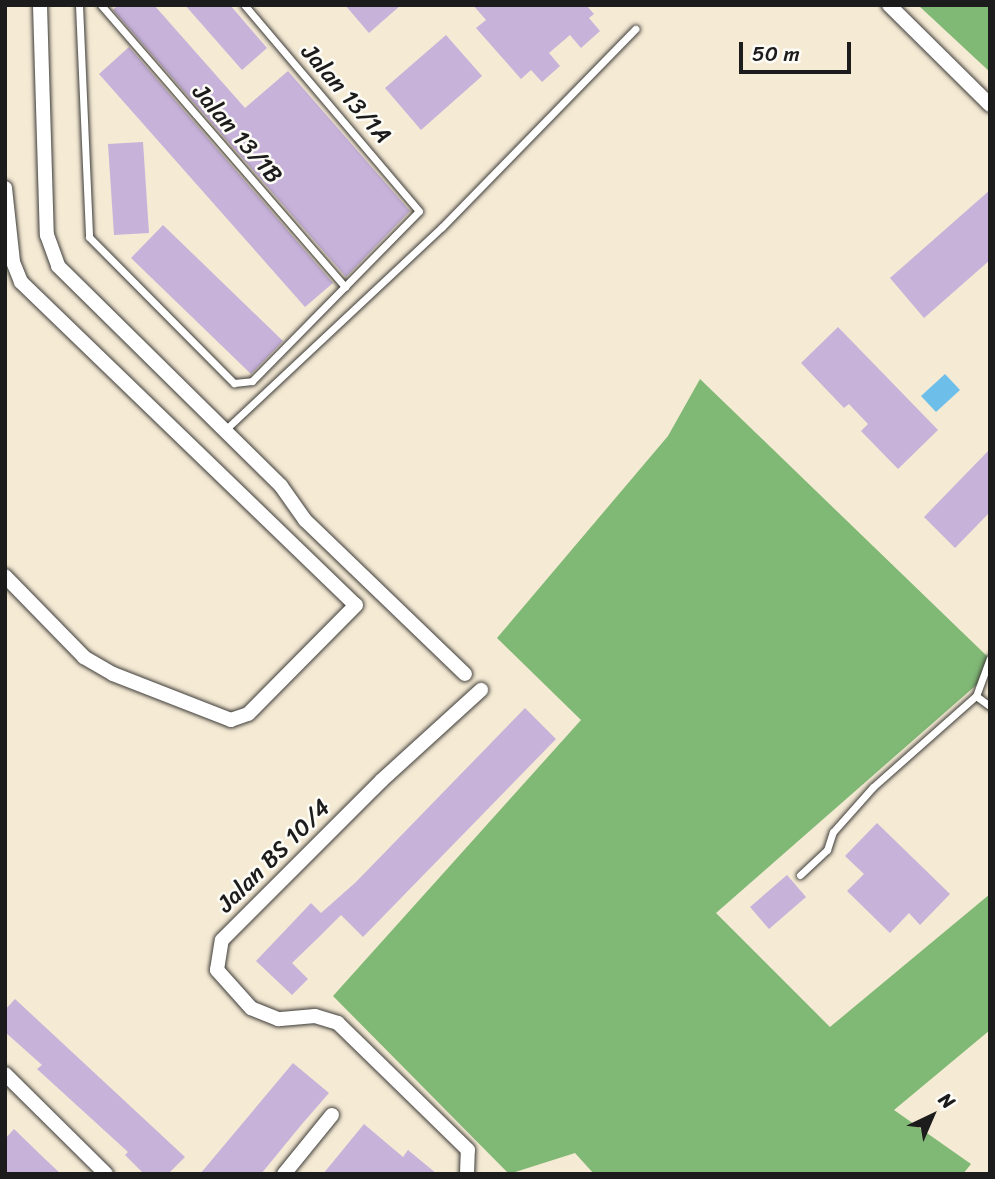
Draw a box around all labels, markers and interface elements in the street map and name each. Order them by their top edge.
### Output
scale bar [743,28,855,72]
text: 50 m [752,35,800,73]
street label: Jalan 13/1A [295,38,397,150]
street label: Jalan 13/1B [186,78,288,190]
street label: Jalan BS 10/4 [211,793,337,919]
north arrow [897,1081,967,1151]
text: N [931,1084,963,1117]

